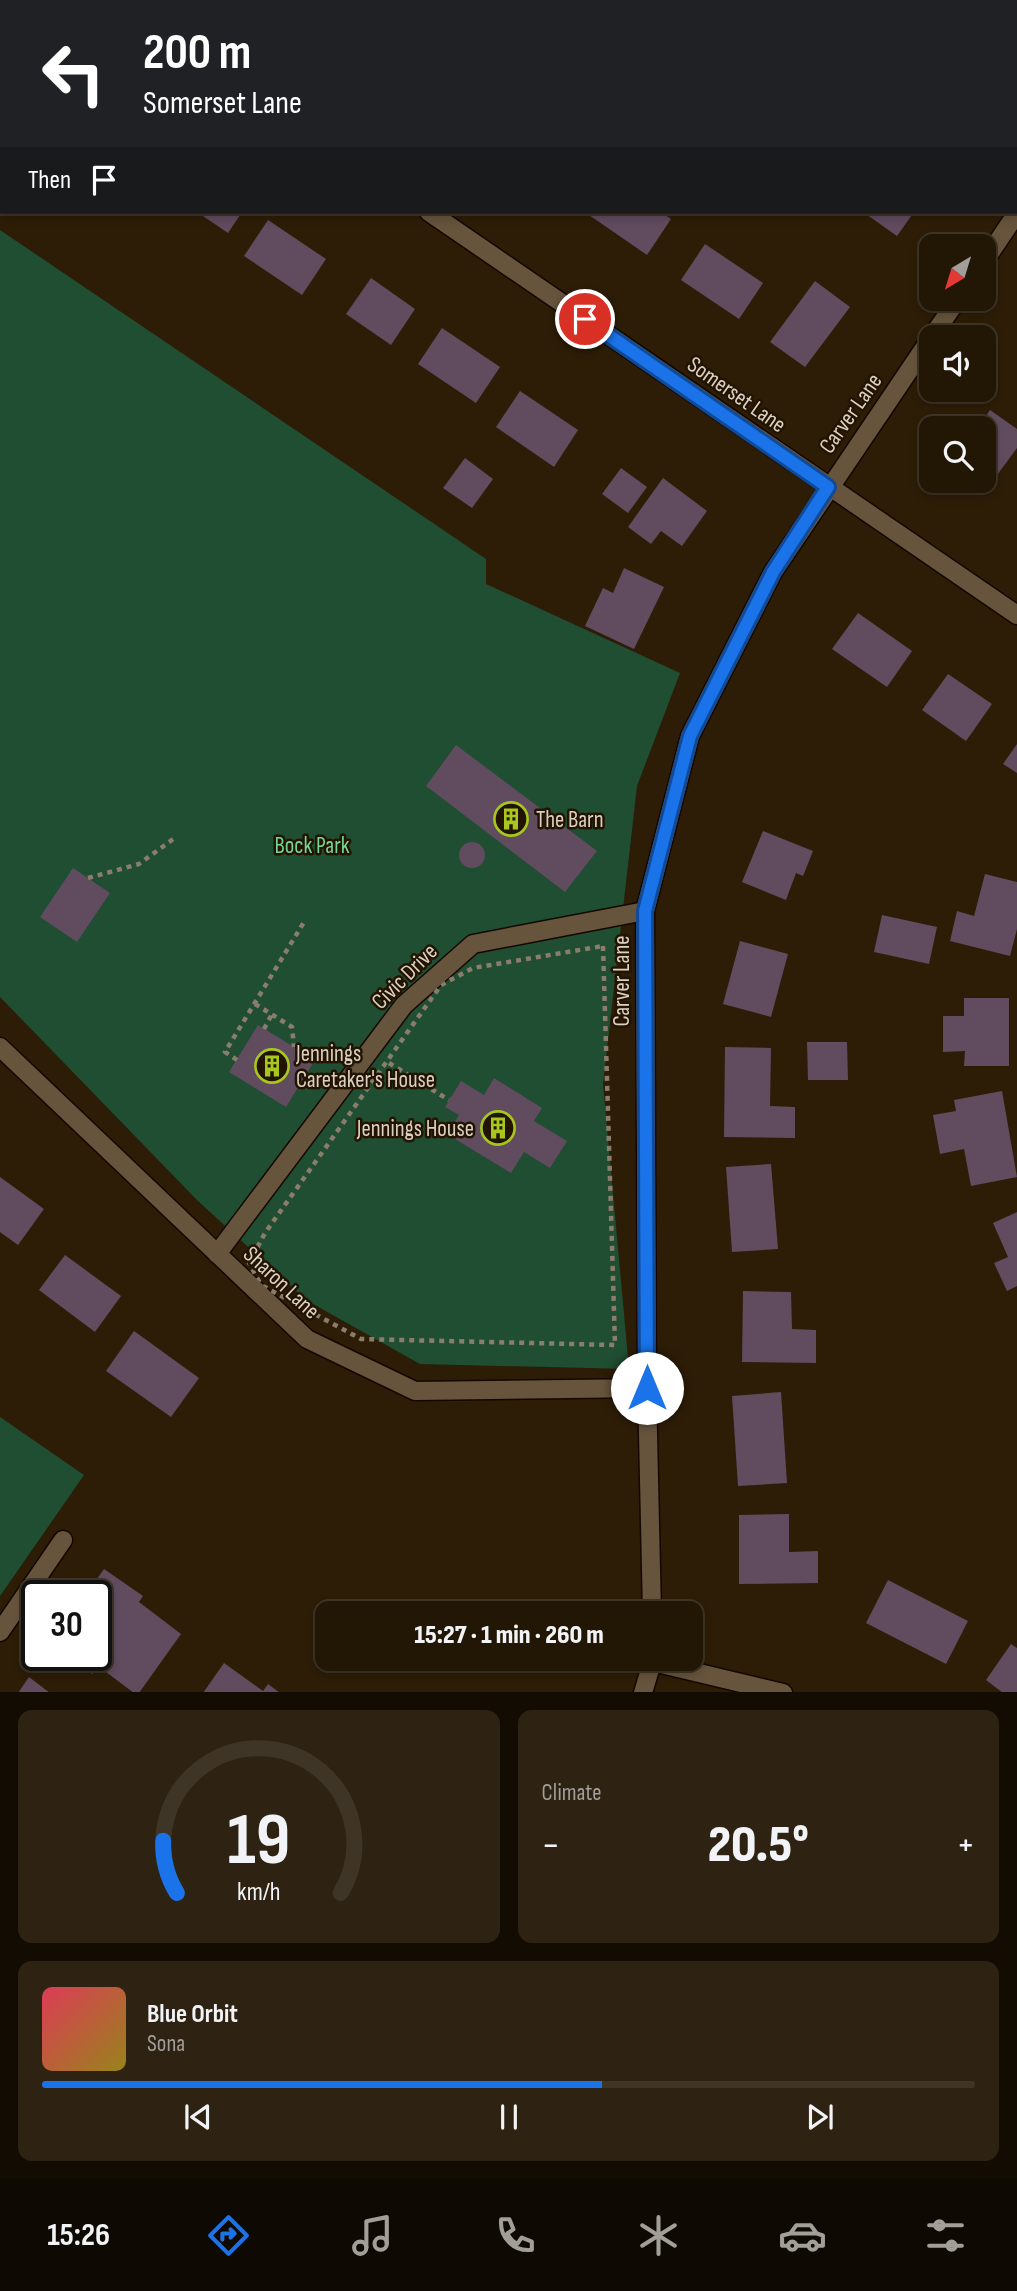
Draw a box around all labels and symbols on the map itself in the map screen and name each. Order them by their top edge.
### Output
north arrow [919,234,996,312]
pin [555,289,615,349]
street label: Somerset Lane [682,351,791,439]
street label: Carver Lane [813,368,888,459]
building icon: The Barn [492,800,530,838]
place label: The Barn [536,806,603,834]
park label: Bock Park [274,832,350,860]
street label: Carver Lane [608,935,636,1027]
street label: Civic Drive [366,938,443,1015]
place label: Jennings Caretaker's House [295,1040,435,1094]
building icon: Jennings Caretaker's House [253,1047,291,1085]
building icon: Jennings House [479,1109,517,1147]
place label: Jennings House [356,1115,474,1143]
street label: Sharon Lane [237,1240,325,1325]
position arrow [610,1351,684,1425]
speed limit sign: 30 [21,1580,112,1671]

